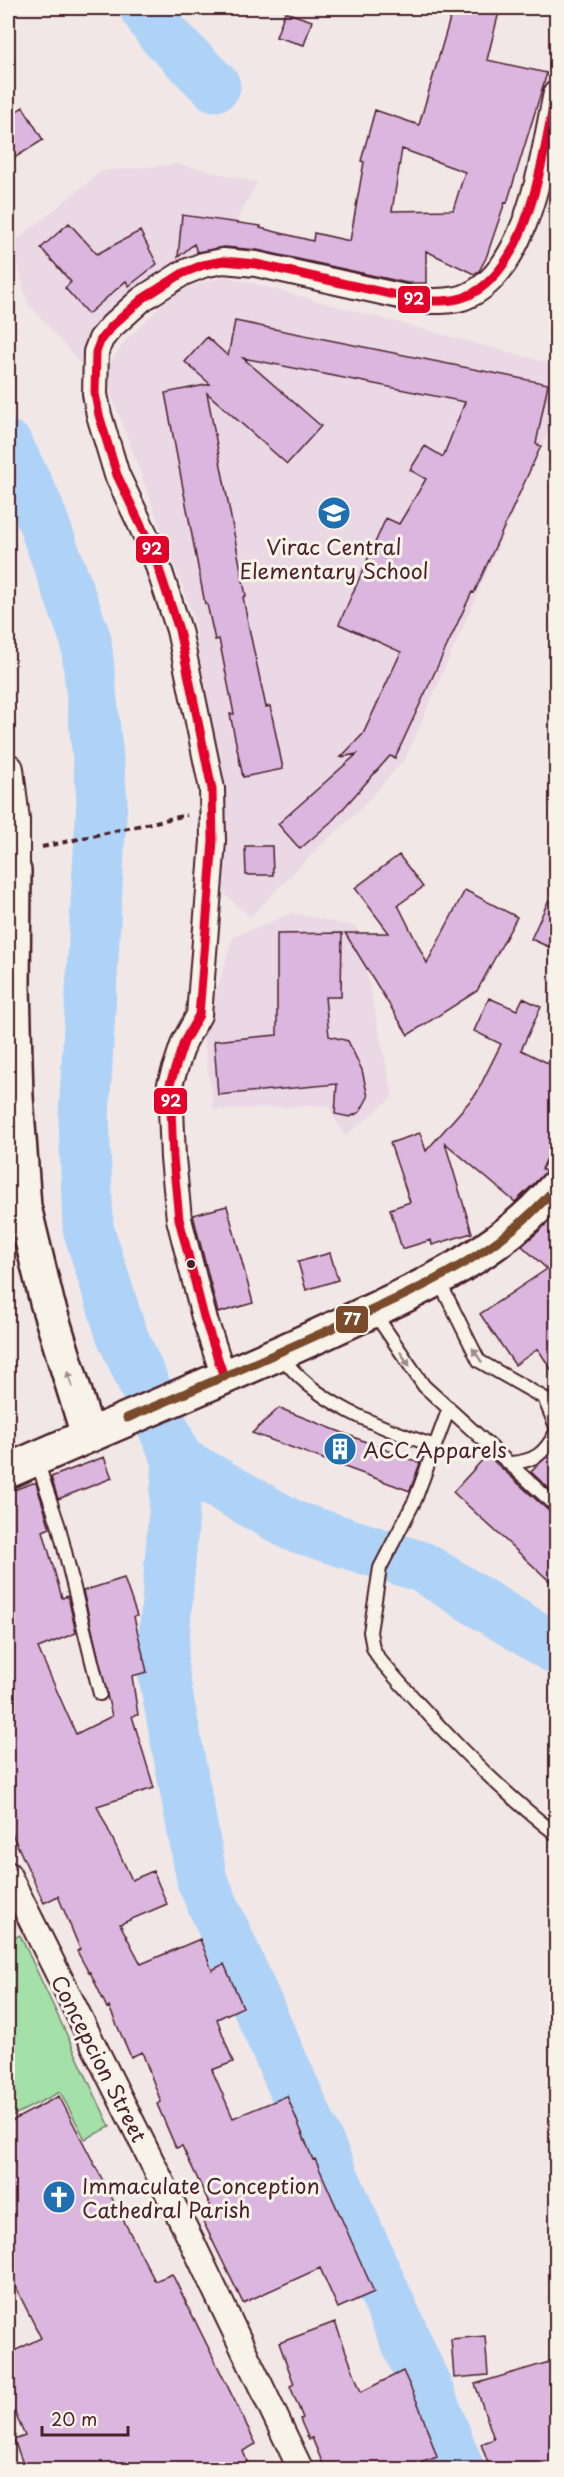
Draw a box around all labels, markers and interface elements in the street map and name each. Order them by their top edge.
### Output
line badge: 92 [397,285,431,314]
text: 92 [404,286,424,310]
school or university icon: Virac Central Elementary School [316,495,352,531]
place label: Virac Central Elementary School [239,530,429,586]
line badge: 92 [135,535,170,564]
text: 92 [142,536,162,560]
line badge: 92 [153,1087,188,1115]
text: 92 [161,1088,181,1112]
unlabelled marker [185,1258,197,1270]
line badge: 77 [335,1305,369,1334]
text: 77 [343,1306,361,1330]
one-way arrow [472,1346,483,1363]
one-way arrow [399,1350,411,1366]
one-way arrow [65,1370,74,1388]
building icon: ACC Apparels [322,1431,358,1467]
place label: ACC Apparels [363,1433,507,1465]
street label: Concepcion Street [44,1969,156,2147]
place label: Immaculate Conception Cathedral Parish [82,2169,320,2225]
church icon: Immaculate Conception Cathedral Parish [41,2179,77,2215]
scale bar [42,2399,128,2437]
text: 20 m [51,2405,97,2432]

